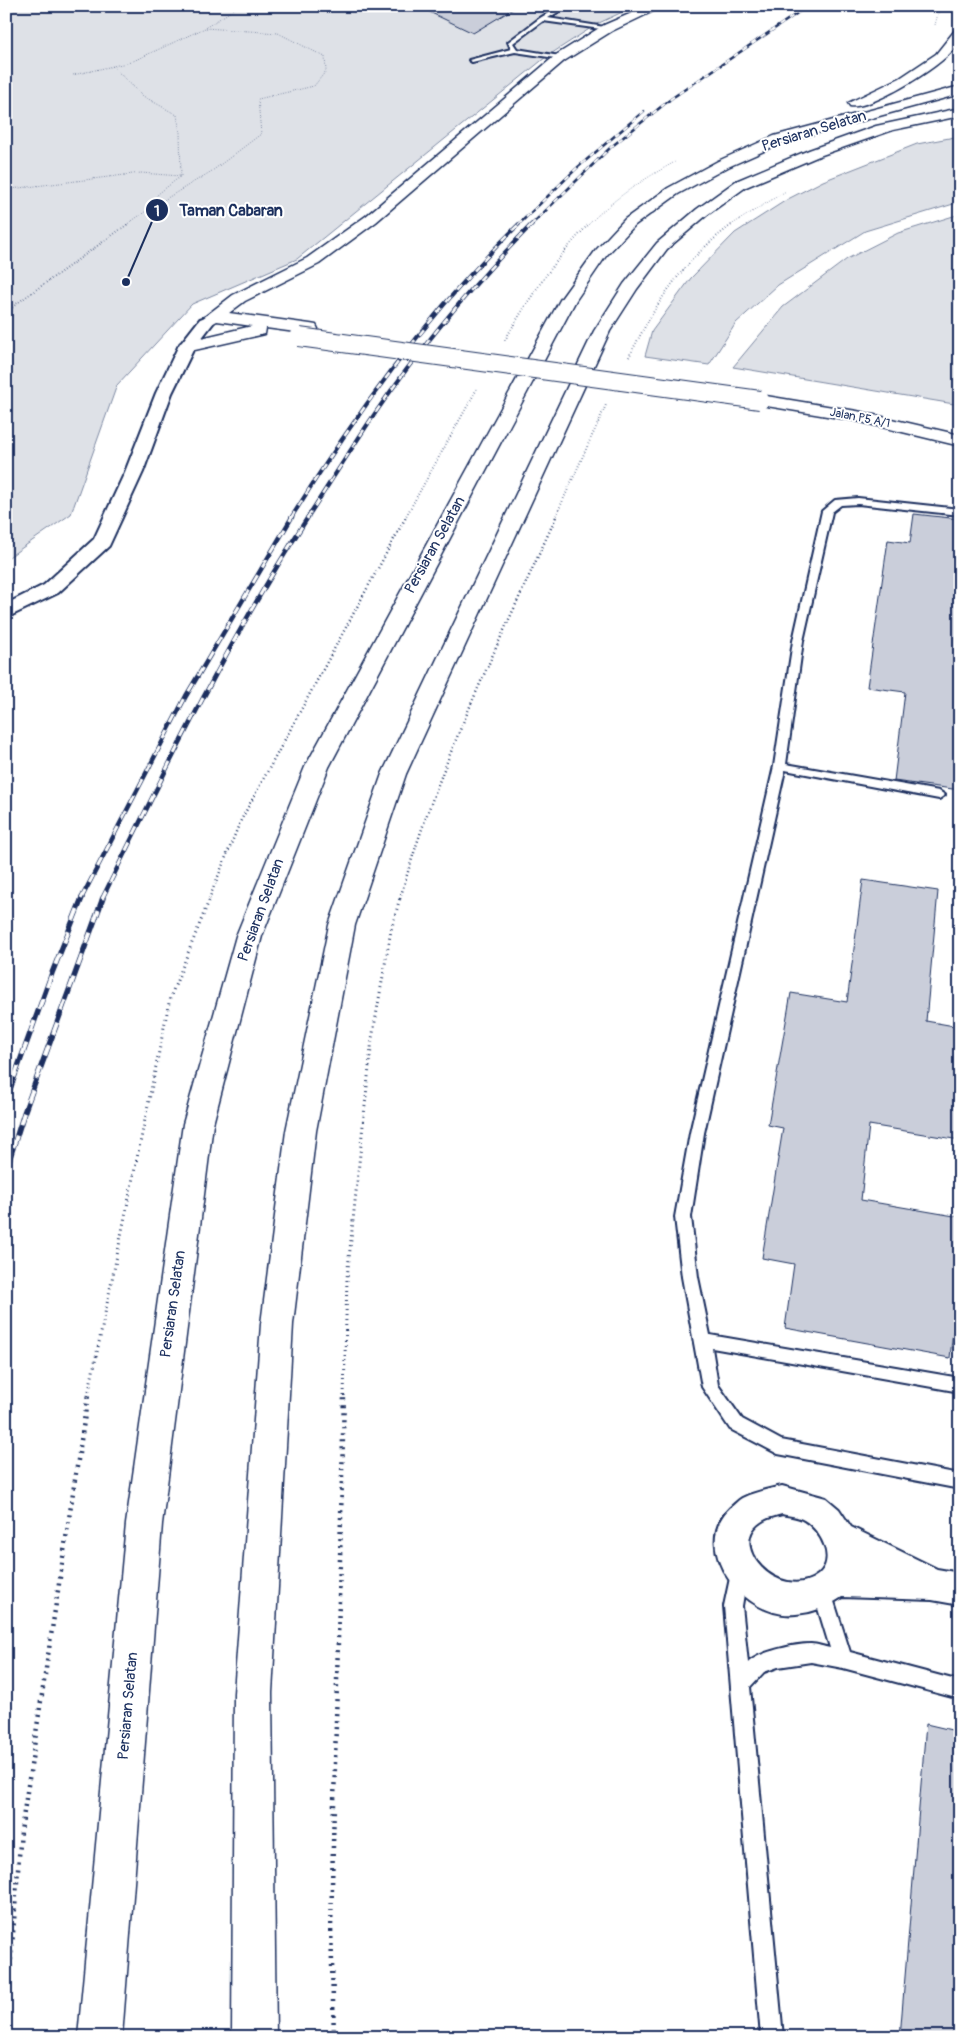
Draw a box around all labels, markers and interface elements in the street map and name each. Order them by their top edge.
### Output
street label: Persiaran Selatan [759,106,869,156]
callout: Taman Cabaran [144,195,293,226]
text: Taman Cabaran [178,201,283,221]
text: 1 [154,202,160,221]
street label: Jalan P5 A/1 [828,405,892,431]
street label: Persiaran Selatan [400,493,470,597]
street label: Persiaran Selatan [234,856,288,964]
street label: Persiaran Selatan [156,1249,190,1359]
street label: Persiaran Selatan [114,1651,142,1761]

